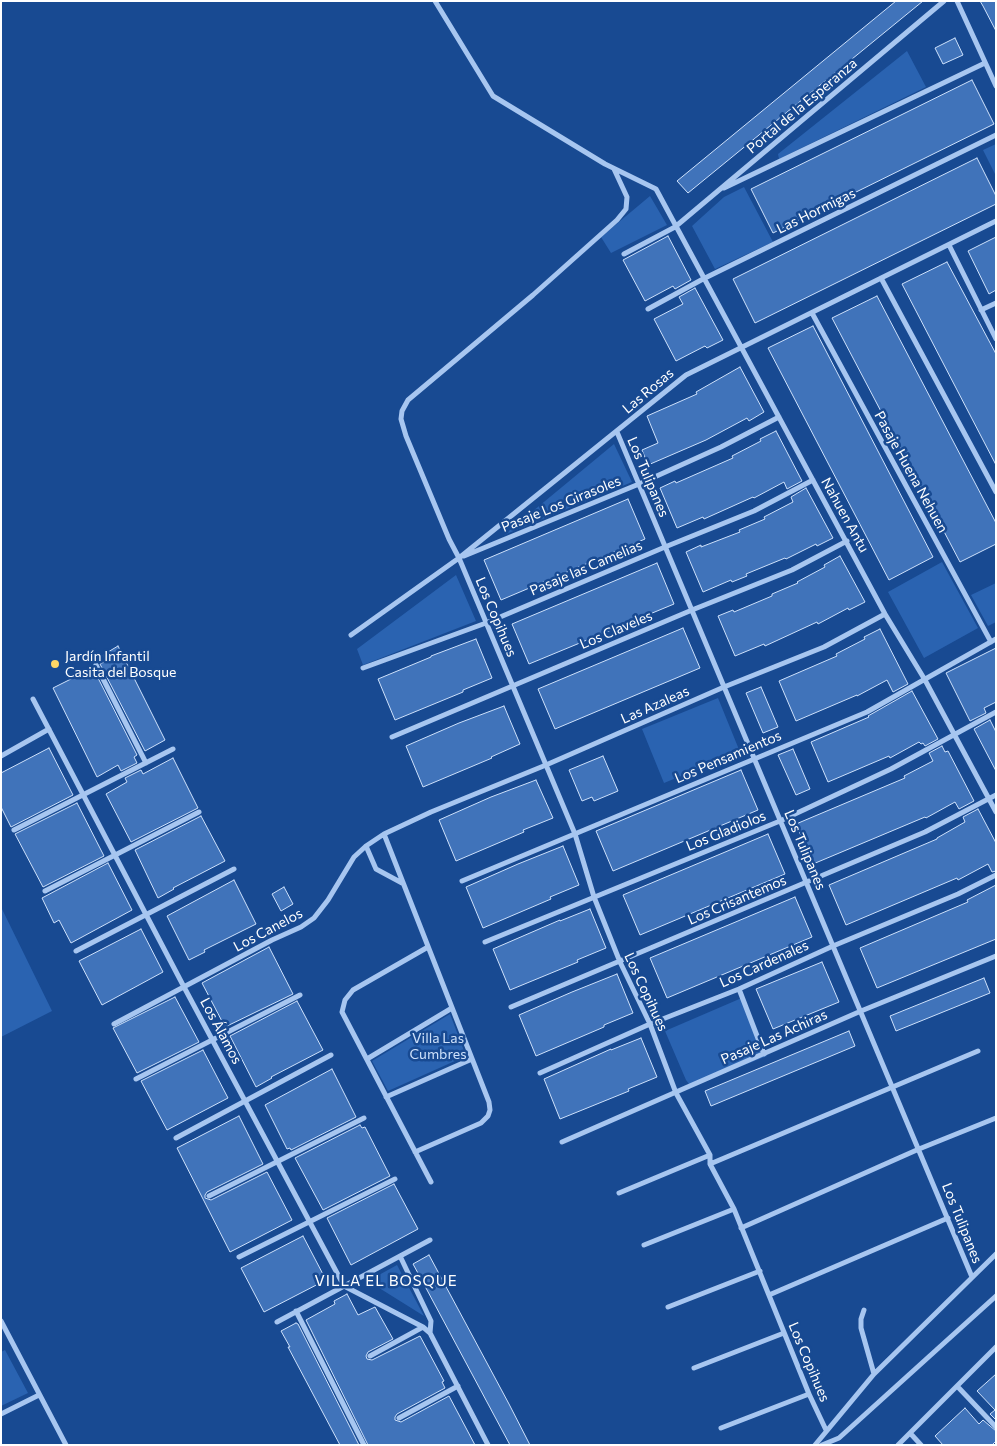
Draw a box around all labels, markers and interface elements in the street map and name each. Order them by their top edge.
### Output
street label: Portal de la Esperanza [743,55,861,157]
street label: Las Hormigas [774,185,858,237]
street label: Las Rosas [619,365,677,417]
street label: Pasaje Huena Nehuen [871,408,951,536]
street label: Los Tulipanes [624,434,672,520]
street label: Pasaje Los Girasoles [499,472,623,536]
street label: Nahuen Antu [818,475,872,555]
street label: Pasaje las Camelias [527,537,645,599]
street label: Los Copihues [472,575,520,659]
street label: Los Claveles [577,607,655,653]
place label: Jardín Infantil Casita del Bosque [65,648,176,680]
marker: Jardín Infantil Casita del Bosque [49,658,61,670]
street label: Las Azaleas [618,682,692,728]
street label: Los Pensamientos [672,727,784,787]
street label: Los Gladiolos [684,807,768,855]
street label: Los Tulipanes [781,807,829,893]
street label: Los Crisantemos [685,872,789,928]
street label: Los Canelos [231,905,305,955]
street label: Los Cardenales [717,937,811,991]
street label: Los Copihues [620,950,672,1034]
street label: Los Álamos [197,995,245,1067]
street label: Pasaje Las Achiras [718,1006,830,1068]
park label: Villa Las Cumbres [409,1030,467,1062]
street label: Los Tulipanes [938,1180,986,1266]
district label: VILLA EL BOSQUE [313,1272,459,1290]
street label: Los Copihues [785,1320,833,1404]

